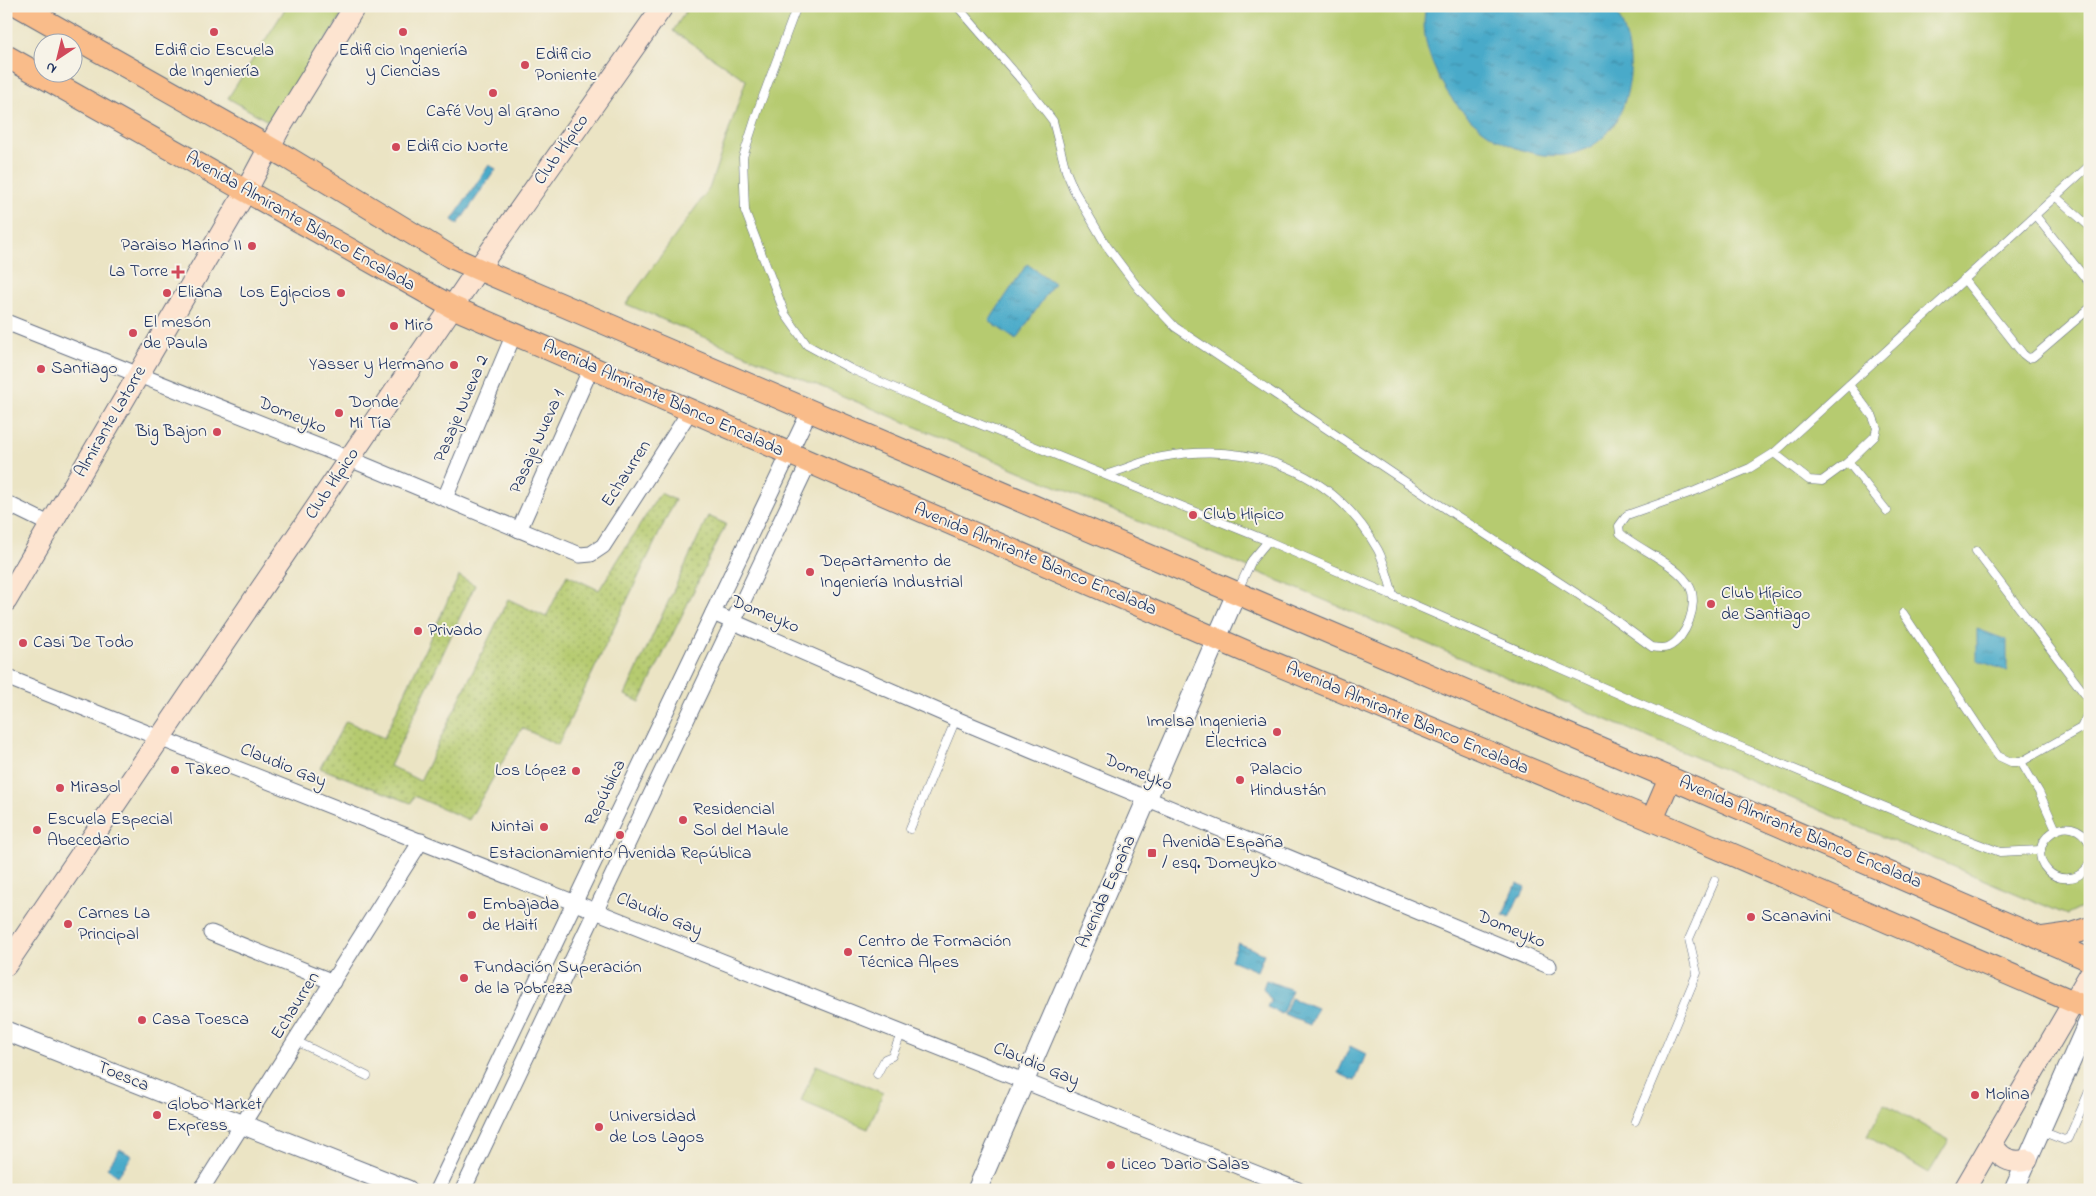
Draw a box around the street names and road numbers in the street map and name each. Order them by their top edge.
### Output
street label: Club Hípico [528,109,596,191]
street label: Avenida Almirante Blanco Encalada [180,145,420,299]
street label: Avenida Almirante Blanco Encalada [538,334,788,464]
street label: Pasaje Nueva 2 [428,351,496,467]
street label: Almirante Latorre [68,361,154,483]
street label: Pasaje Nueva 1 [503,386,573,498]
street label: Domeyko [253,390,330,442]
street label: Echaurren [596,435,659,513]
street label: Club Hípico [300,443,366,525]
street label: Avenida Almirante Blanco Encalada [909,497,1161,623]
street label: Domeyko [726,589,803,641]
street label: Avenida Almirante Blanco Encalada [1281,656,1533,782]
street label: Claudio Gay [236,737,330,795]
street label: Domeyko [1099,747,1176,799]
street label: República [579,755,633,831]
street label: Avenida Almirante Blanco Encalada [1674,770,1926,896]
street label: Avenida España [1070,831,1144,953]
street label: Claudio Gay [612,886,706,944]
street label: Domeyko [1472,904,1549,956]
street label: Echaurren [265,967,327,1045]
street label: Claudio Gay [989,1036,1083,1094]
street label: Toesca [93,1055,153,1099]

